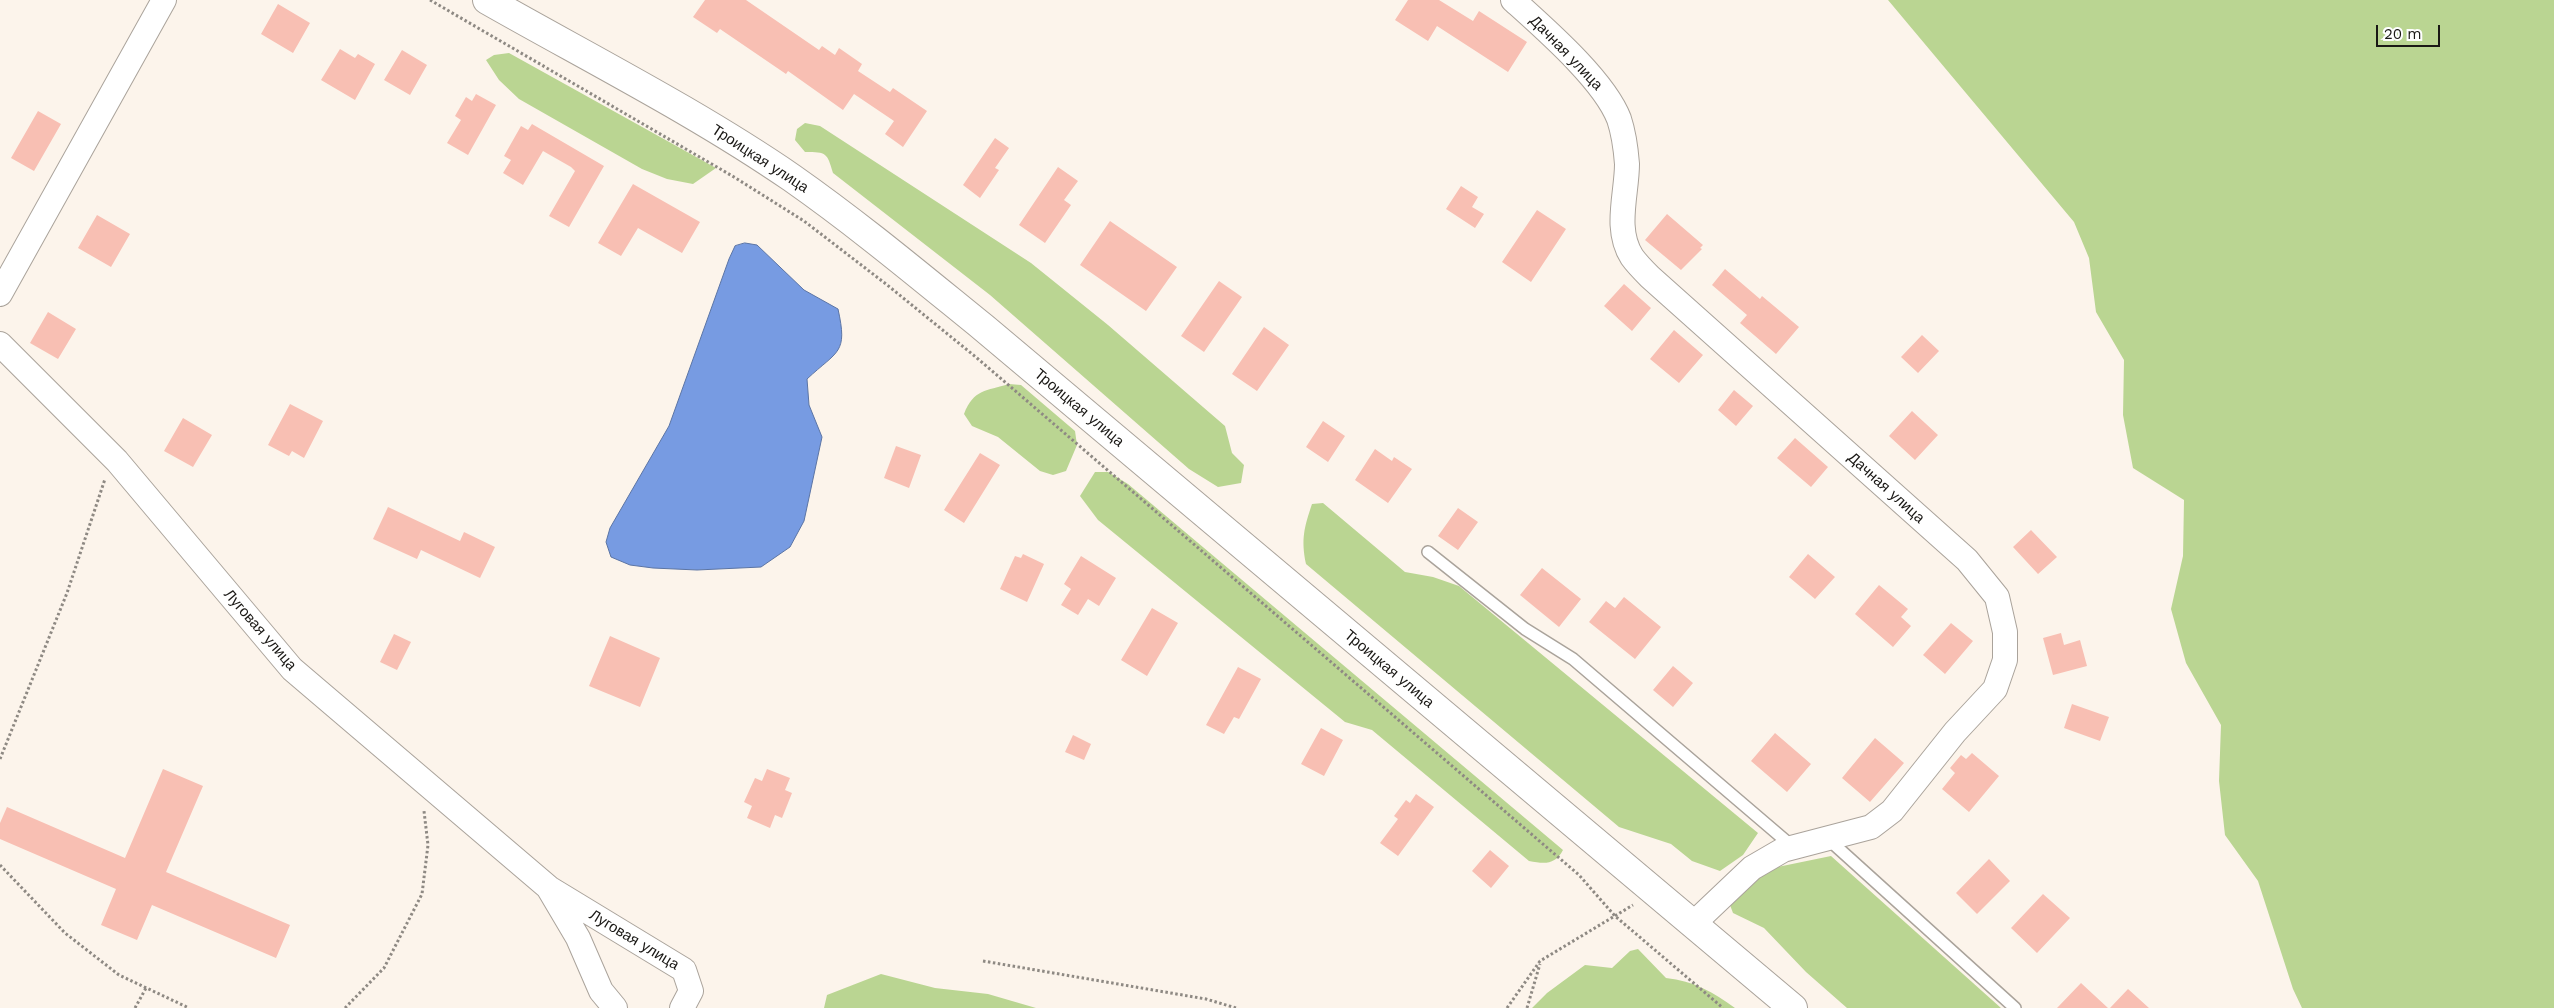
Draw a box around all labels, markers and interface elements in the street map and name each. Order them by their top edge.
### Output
street label: Дачная улица [1526,12,1606,94]
scale bar [2379,15,2443,47]
text: 20 m [2384,25,2422,43]
street label: Троицкая улица [708,121,812,197]
street label: Троицкая улица [1030,365,1128,451]
street label: Дачная улица [1844,449,1928,527]
street label: Луговая улица [220,586,300,674]
street label: Троицкая улица [1340,626,1438,712]
street label: Луговая улица [586,906,682,974]

